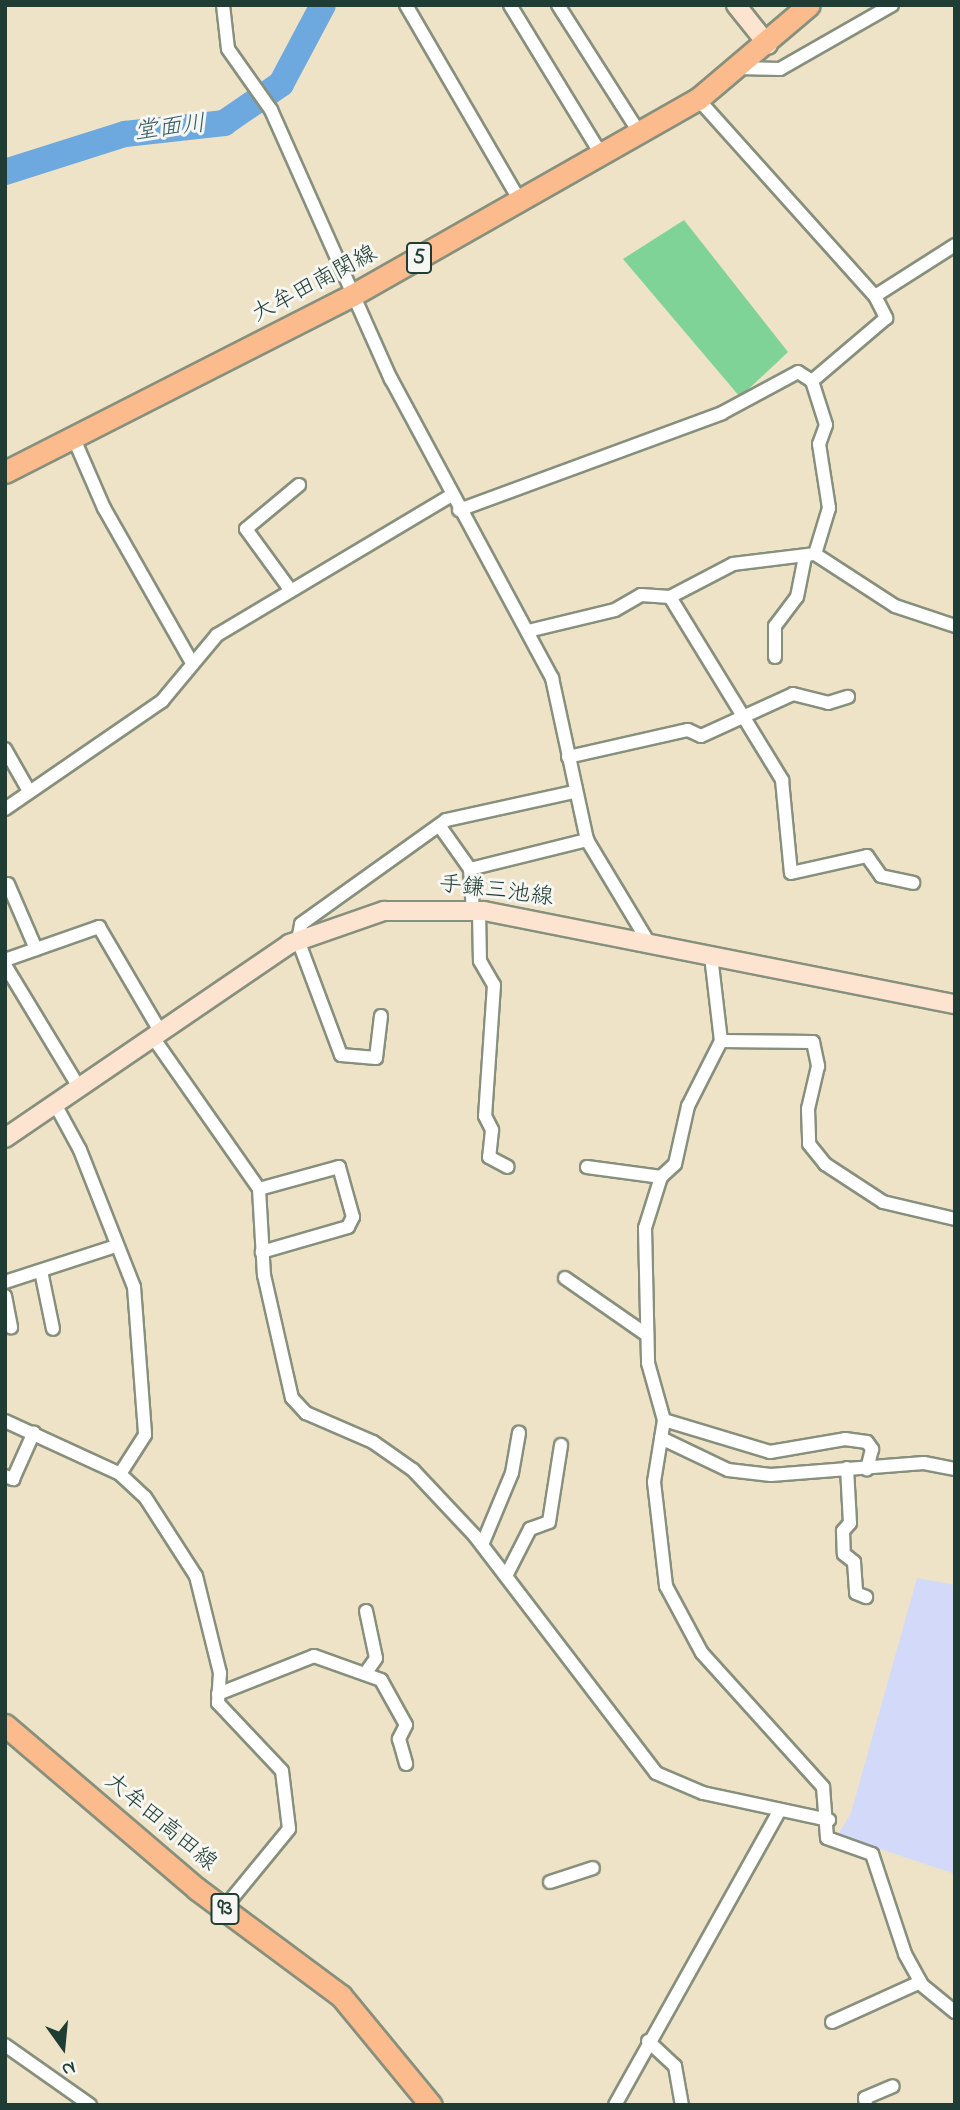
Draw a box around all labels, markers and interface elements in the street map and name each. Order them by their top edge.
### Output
water label: 堂面川 [133,110,207,148]
street label: 大牟田南関線 [248,240,382,330]
road number: 5 [405,240,433,276]
street label: 手鎌三池線 [437,871,555,913]
street label: 大牟田高田線 [98,1768,222,1878]
road number: 93 [209,1892,241,1926]
north arrow [28,2012,98,2082]
text: N [59,2053,78,2082]

